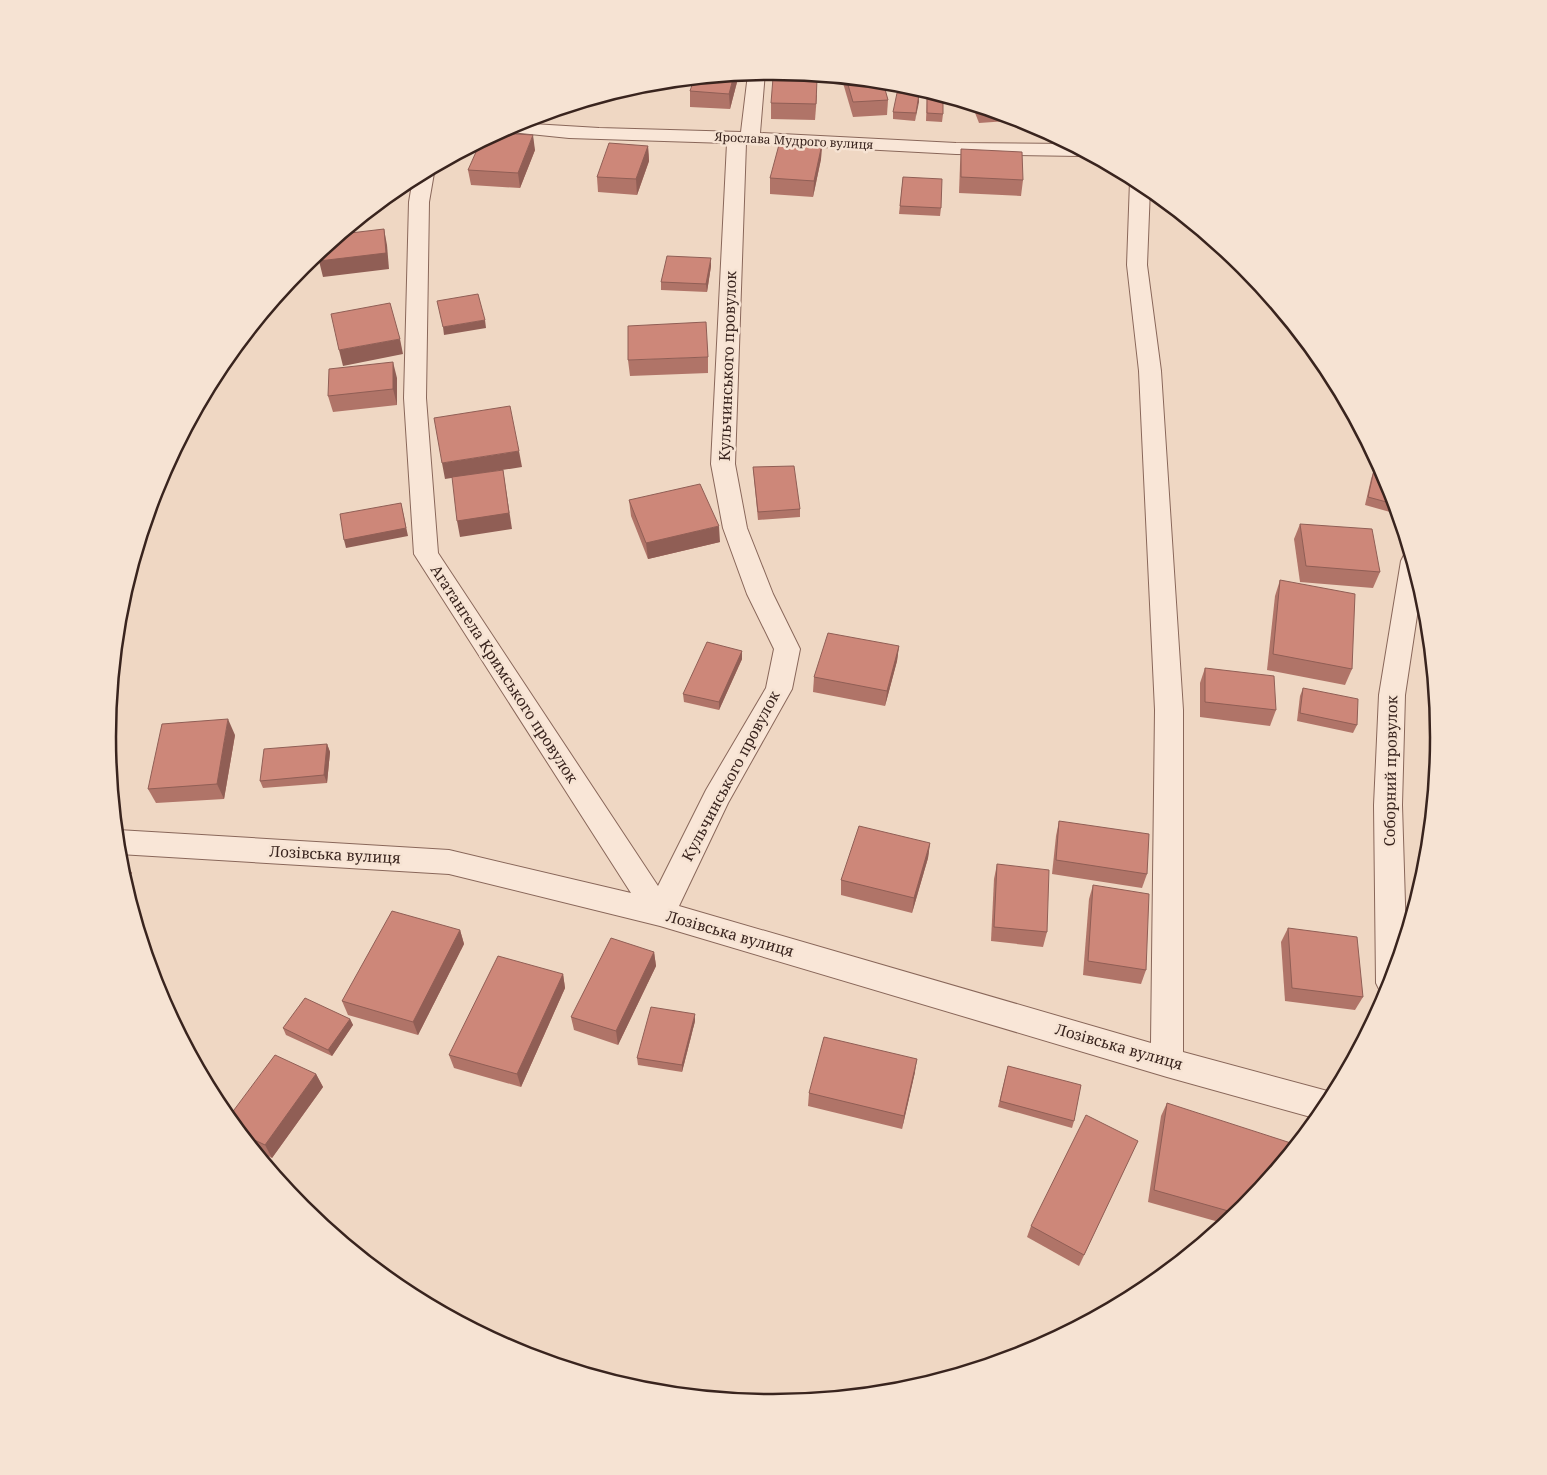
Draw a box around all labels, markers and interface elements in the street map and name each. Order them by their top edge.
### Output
street label: Ярослава Мудрого вулиця [713,128,874,153]
street label: Кульчинського провулок [714,270,740,461]
street label: Агатангела Кримського провулок [427,560,583,787]
street label: Кульчинського провулок [677,687,784,864]
street label: Соборний провулок [1379,695,1401,847]
street label: Лозівська вулиця [269,841,401,867]
street label: Лозівська вулиця [664,905,796,961]
street label: Лозівська вулиця [1053,1018,1185,1074]

